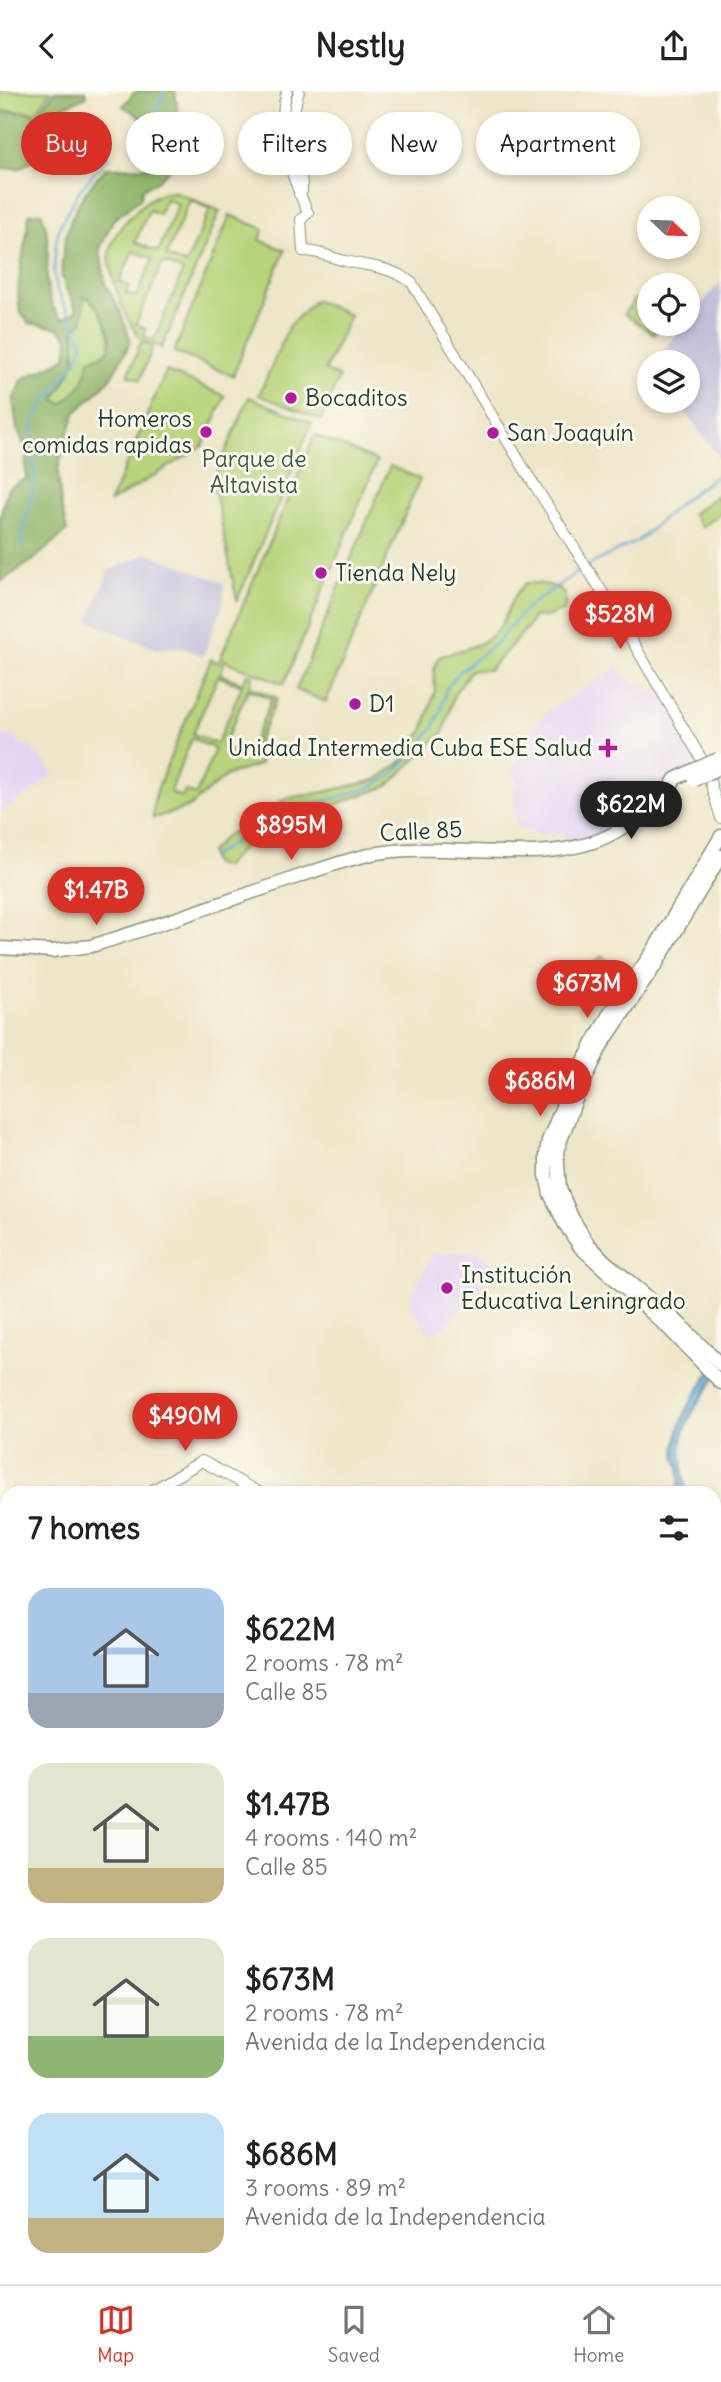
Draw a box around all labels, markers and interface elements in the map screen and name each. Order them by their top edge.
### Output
text: Nestly [316,25,405,66]
icon: back [28,27,66,65]
icon: share [655,27,693,65]
chip: Buy [21,112,112,175]
chip: Rent [126,112,224,175]
chip: Filters [238,112,352,175]
chip: New [366,112,462,175]
chip: Apartment [476,112,640,175]
north arrow [637,196,700,259]
map controls [637,196,700,413]
button: locate [637,273,700,336]
button: layers [637,350,700,413]
place label: Bocaditos [305,383,407,412]
marker: Bocaditos [283,390,299,406]
place label: Homeros comidas rapidas [22,404,192,459]
place label: San Joaquín [507,418,634,447]
marker: Homeros comidas rapidas [198,424,214,440]
marker: San Joaquín [485,425,501,441]
park label: Parque de Altavista [201,444,307,499]
place label: Tienda Nely [335,558,456,587]
marker: Tienda Nely [313,565,329,581]
pin: $528M [571,591,669,651]
text: $528M [585,599,655,628]
place label: D1 [369,689,394,718]
marker: D1 [347,696,363,712]
place label: Unidad Intermedia Cuba ESE Salud [228,733,592,762]
marker: Unidad Intermedia Cuba ESE Salud [598,738,618,758]
pin: $622M [582,781,680,841]
text: $622M [596,789,666,818]
pin: $895M [242,803,340,862]
text: $895M [255,810,327,839]
street label: Calle 85 [379,814,463,847]
pin: $1.47B [39,867,153,927]
text: $1.47B [63,875,129,904]
pin: $673M [538,961,636,1020]
text: $673M [552,968,622,997]
pin: $686M [491,1059,589,1118]
text: $686M [504,1066,576,1095]
place label: Institución Educativa Leningrado [461,1260,686,1315]
marker: Institución Educativa Leningrado [439,1280,455,1296]
pin: $490M [136,1393,234,1453]
text: $490M [148,1401,222,1430]
text: 7 homes [28,1509,140,1547]
icon: filters [655,1509,693,1547]
text: $622M [245,1610,336,1648]
icon: home [84,1616,168,1700]
text: 2 rooms · 78 m² [245,1648,404,1677]
text: Calle 85 [245,1677,328,1706]
text: $1.47B [245,1785,330,1823]
icon: home [84,1791,168,1875]
text: 4 rooms · 140 m² [245,1823,417,1852]
text: Calle 85 [245,1852,328,1881]
text: $673M [245,1960,335,1998]
icon: home [84,1966,168,2050]
text: 2 rooms · 78 m² [245,1998,404,2027]
text: Avenida de la Independencia [245,2027,546,2056]
text: $686M [245,2135,338,2173]
icon: home [84,2141,168,2225]
text: 3 rooms · 89 m² [245,2173,406,2202]
text: Avenida de la Independencia [245,2202,546,2231]
tab: Map [97,2301,135,2367]
tab: Saved [328,2301,380,2367]
tab: Home [573,2301,624,2367]

